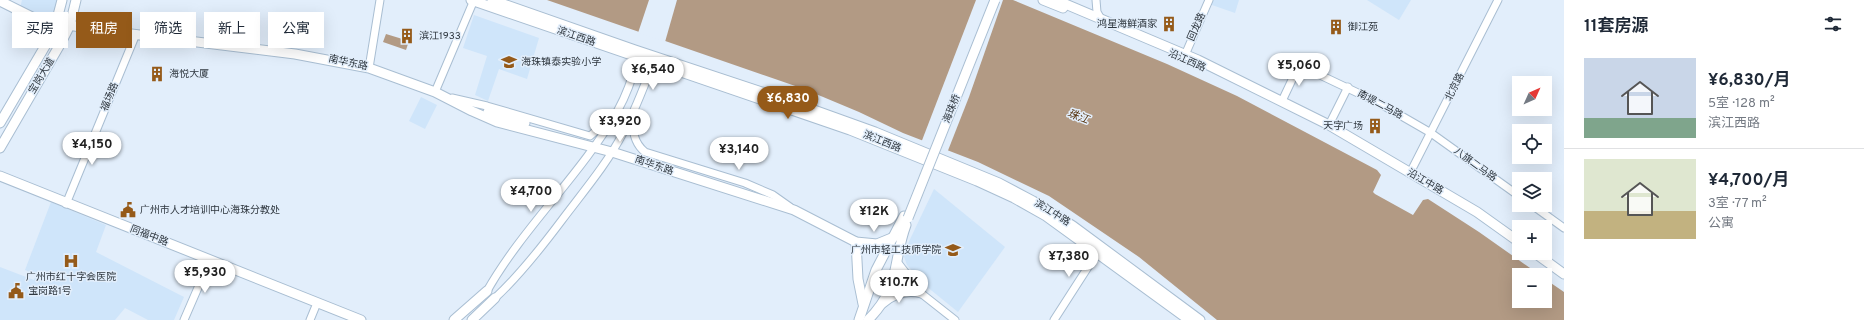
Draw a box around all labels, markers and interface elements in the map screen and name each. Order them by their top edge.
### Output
street label: 回龙路 [1185,11,1209,43]
chip: 买房 [12,12,68,48]
chip: 租房 [76,12,132,48]
chip: 筛选 [140,12,196,48]
chip: 新上 [204,12,260,48]
chip: 公寓 [268,12,324,48]
icon: filters [1822,13,1844,35]
building icon: 鸿星海鲜酒家 [1160,15,1178,33]
text: 11套房源 [1584,16,1649,38]
place label: 鸿星海鲜酒家 [1097,18,1158,31]
building icon: 御江苑 [1327,18,1345,36]
place label: 御江苑 [1348,21,1378,34]
street label: 滨江西路 [555,24,597,50]
building icon: 滨江1933 [398,27,416,45]
place label: 滨江1933 [419,30,461,43]
street label: 沿江西路 [1166,47,1208,75]
street label: 南华东路 [327,52,369,74]
school or university icon: 海珠镇泰实验小学 [500,53,518,71]
pin: ¥5,060 [1266,53,1332,87]
street label: 宝岗大道 [26,56,58,96]
place label: 海珠镇泰实验小学 [521,56,601,69]
pin: ¥6,540 [620,57,686,91]
text: ¥5,060 [1277,58,1321,74]
text: ¥6,540 [631,62,675,78]
building icon: 海悦大厦 [148,65,166,83]
place label: 海悦大厦 [169,68,209,81]
text: ¥6,830/月 [1708,70,1791,92]
street label: 北京路 [1442,71,1468,103]
icon: home [1616,74,1664,122]
north arrow [1512,76,1552,116]
map controls [1512,76,1552,308]
street label: 福场路 [98,81,122,113]
pin: ¥6,830 [755,86,821,120]
street label: 南堤二马路 [1355,88,1405,122]
text: ¥6,830 [766,91,810,107]
street label: 海珠桥 [940,93,964,125]
text: 5室 · 128 m² [1708,96,1775,112]
water label: 珠江 [1065,107,1092,128]
pin: ¥3,920 [587,109,653,143]
text: ¥3,920 [598,114,642,130]
text: 滨江西路 [1708,116,1760,132]
building icon: 天字广场 [1366,117,1384,135]
place label: 天字广场 [1323,120,1363,133]
button: locate [1512,124,1552,164]
street label: 滨江西路 [861,128,903,156]
pin: ¥4,150 [59,132,125,166]
text: ¥4,150 [71,137,113,153]
pin: ¥3,140 [706,137,772,171]
text: ¥3,140 [719,142,759,158]
street label: 八旗二马路 [1451,145,1499,185]
street label: 南华东路 [633,153,675,179]
street label: 沿江中路 [1404,166,1446,198]
text: ¥4,700/月 [1708,170,1789,192]
button: layers [1512,172,1552,212]
icon: home [1616,175,1664,223]
pin: ¥4,700 [498,179,564,213]
text: ¥4,700 [510,184,552,200]
text: 3室 · 77 m² [1708,196,1767,212]
street label: 滨江中路 [1032,197,1072,229]
pin: ¥12K [850,199,898,233]
public building icon: 广州市人才培训中心海珠分教处 [119,201,137,219]
place label: 广州市人才培训中心海珠分教处 [140,204,280,217]
text: ¥12K [859,204,889,220]
text: 公寓 [1708,216,1734,232]
button: + [1512,220,1552,260]
street label: 同福中路 [128,223,170,249]
school or university icon: 广州市轻工技师学院 [944,241,962,259]
place label: 广州市轻工技师学院 [851,244,941,257]
pin: ¥7,380 [1036,244,1102,278]
text: ¥7,380 [1048,249,1090,265]
hospital icon: 广州市红十字会医院 [62,252,80,270]
pin: ¥5,930 [172,260,238,294]
text: ¥5,930 [183,265,227,281]
button: − [1512,268,1552,308]
pin: ¥10.7K [866,270,932,304]
place label: 广州市红十字会医院 [26,271,116,284]
text: ¥10.7K [879,275,919,291]
public building icon: 宝岗路1号 [7,282,25,300]
place label: 宝岗路1号 [28,285,72,298]

